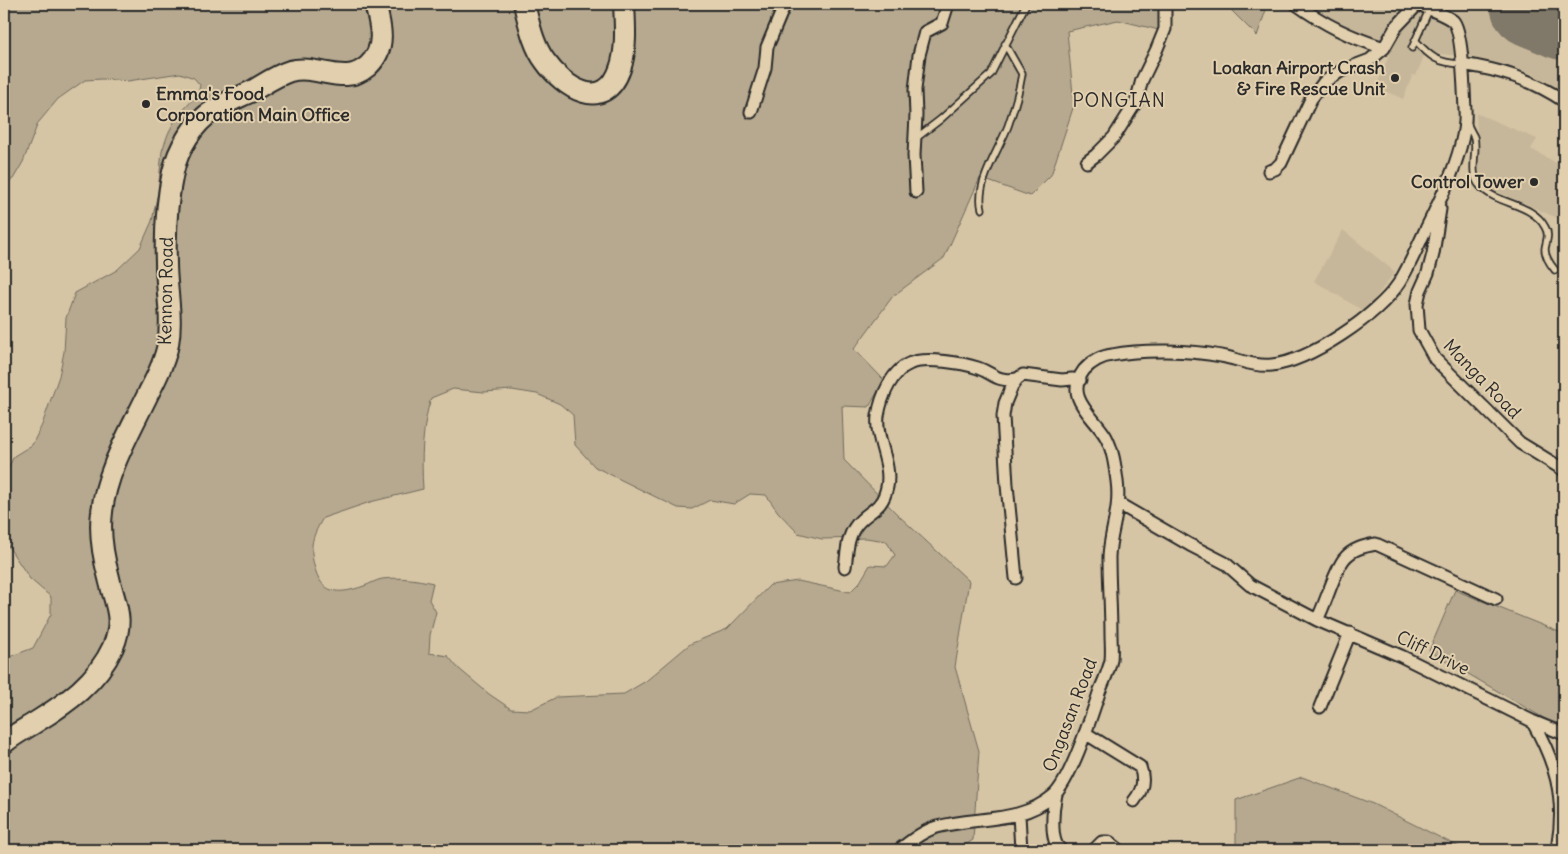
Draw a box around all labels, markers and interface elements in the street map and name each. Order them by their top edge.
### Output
place label: Loakan Airport Crash & Fire Rescue Unit [1212,56,1386,100]
marker: Loakan Airport Crash & Fire Rescue Unit [1389,72,1401,84]
place label: Emma's Food Corporation Main Office [156,82,350,126]
district label: PONGIAN [1072,88,1166,112]
marker: Emma's Food Corporation Main Office [140,98,152,110]
place label: Control Tower [1411,170,1525,193]
marker: Control Tower [1528,176,1540,188]
street label: Kennon Road [153,236,178,345]
street label: Manga Road [1439,334,1526,424]
street label: Cliff Drive [1393,625,1474,680]
street label: Ongasan Road [1037,654,1102,775]

